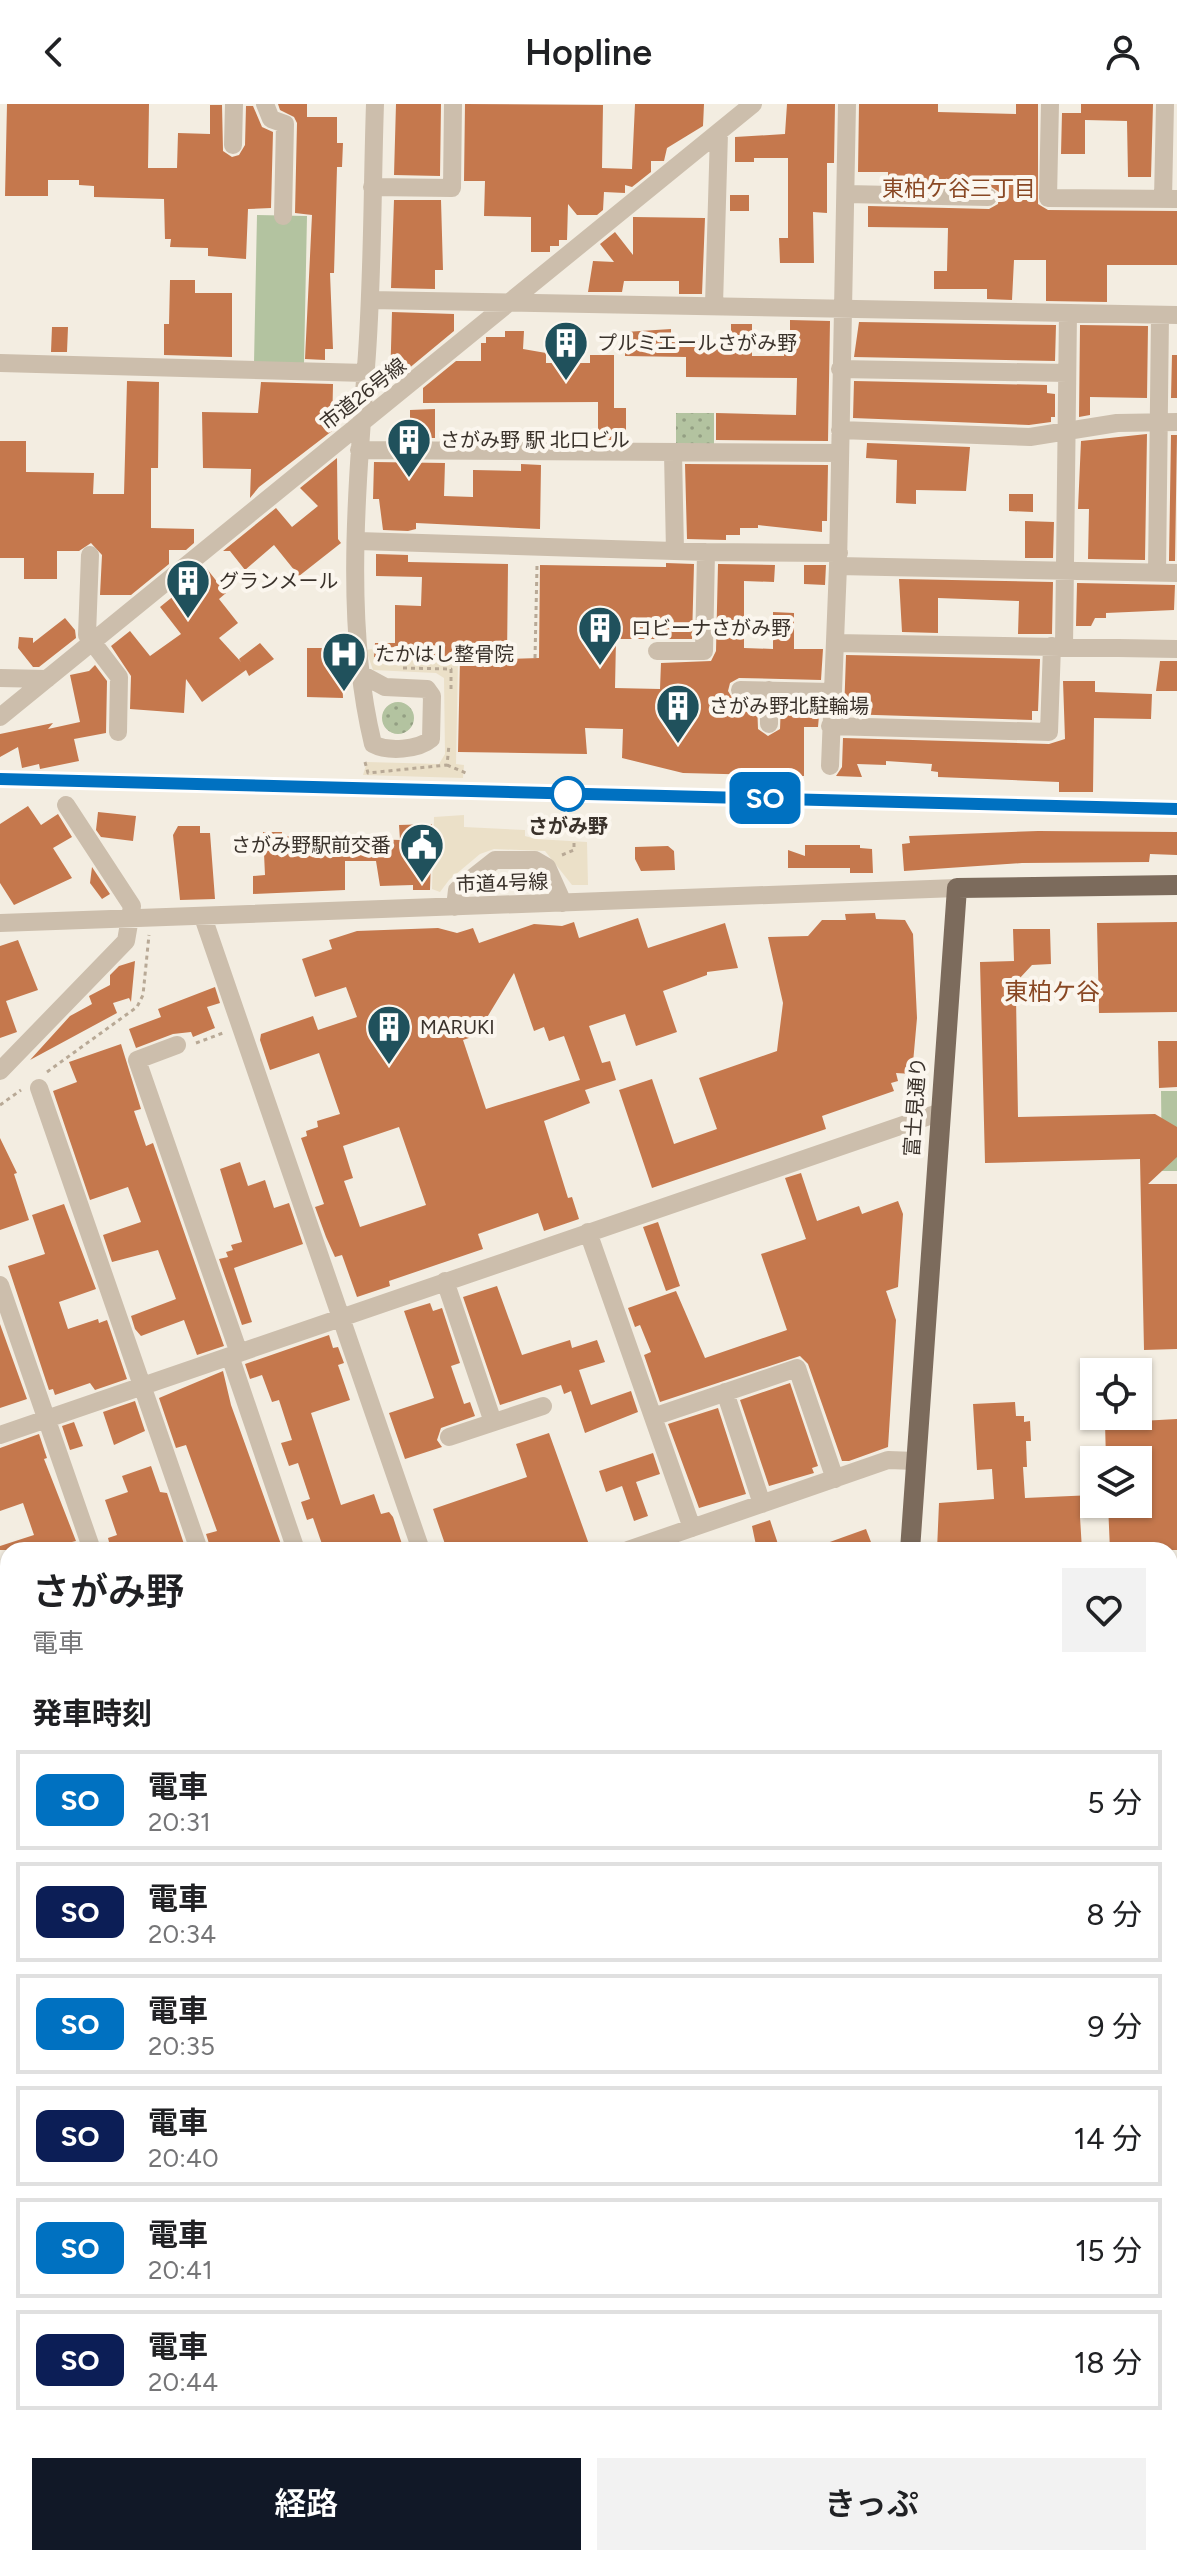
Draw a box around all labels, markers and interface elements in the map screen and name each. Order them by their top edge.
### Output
icon: back [32,30,76,74]
icon: person [1101,30,1145,74]
text: Hopline [525,31,652,74]
district label: 東柏ケ谷三丁目 [882,175,1036,202]
building icon: プルミエールさがみ野 [542,319,590,382]
place label: プルミエールさがみ野 [597,331,797,355]
street label: 市道26号線 [315,353,411,435]
building icon: さがみ野 駅 北口ビル [385,416,433,479]
place label: さがみ野 駅 北口ビル [440,428,630,452]
building icon: グランメール [164,557,212,620]
place label: グランメール [219,569,338,593]
building icon: ロビーナさがみ野 [576,604,624,667]
place label: ロビーナさがみ野 [631,616,791,640]
hospital icon: たかはし整骨院 [320,630,368,693]
place label: たかはし整骨院 [375,642,514,666]
building icon: さがみ野北駐輪場 [654,682,702,745]
place label: さがみ野北駐輪場 [709,694,869,718]
line badge: SO [729,772,801,824]
marker: さがみ野 [551,777,585,811]
text: SO [745,781,785,815]
place label: さがみ野 [528,814,608,838]
public building icon: さがみ野駅前交番 [398,821,446,884]
place label: さがみ野駅前交番 [231,833,391,857]
street label: 市道4号線 [455,869,549,897]
district label: 東柏ケ谷 [1004,977,1100,1006]
building icon: MARUKI [365,1003,413,1066]
place label: MARUKI [420,1015,495,1039]
street label: 富士見通り [900,1056,930,1158]
map controls [1080,1358,1152,1518]
button: locate [1080,1358,1152,1430]
button: layers [1080,1446,1152,1518]
button: heart [1062,1568,1146,1652]
text: さがみ野 [32,1569,184,1615]
text: 電車 [32,1627,84,1659]
text: 発車時刻 [32,1695,152,1732]
text: 電車 [148,1768,208,1805]
text: SO [60,1783,100,1817]
text: 5 分 [1087,1784,1142,1821]
text: 20:31 [148,1806,211,1838]
text: 電車 [148,1880,208,1917]
text: SO [60,1895,100,1929]
text: 8 分 [1086,1896,1142,1933]
text: 20:34 [148,1918,216,1950]
text: 電車 [148,1992,208,2029]
text: SO [60,2007,100,2041]
text: 9 分 [1088,2008,1142,2045]
text: 20:35 [148,2030,215,2062]
text: 電車 [148,2104,208,2141]
text: SO [60,2119,100,2153]
text: 14 分 [1074,2120,1142,2157]
text: 20:40 [148,2142,219,2174]
text: 電車 [148,2216,208,2253]
text: SO [60,2231,100,2265]
text: 15 分 [1075,2232,1142,2269]
text: 20:41 [148,2254,213,2286]
text: 電車 [148,2328,208,2365]
text: SO [60,2343,100,2377]
text: 18 分 [1074,2344,1142,2381]
text: 20:44 [148,2366,218,2398]
button: 経路 [32,2458,581,2550]
button: きっぷ [597,2458,1146,2550]

